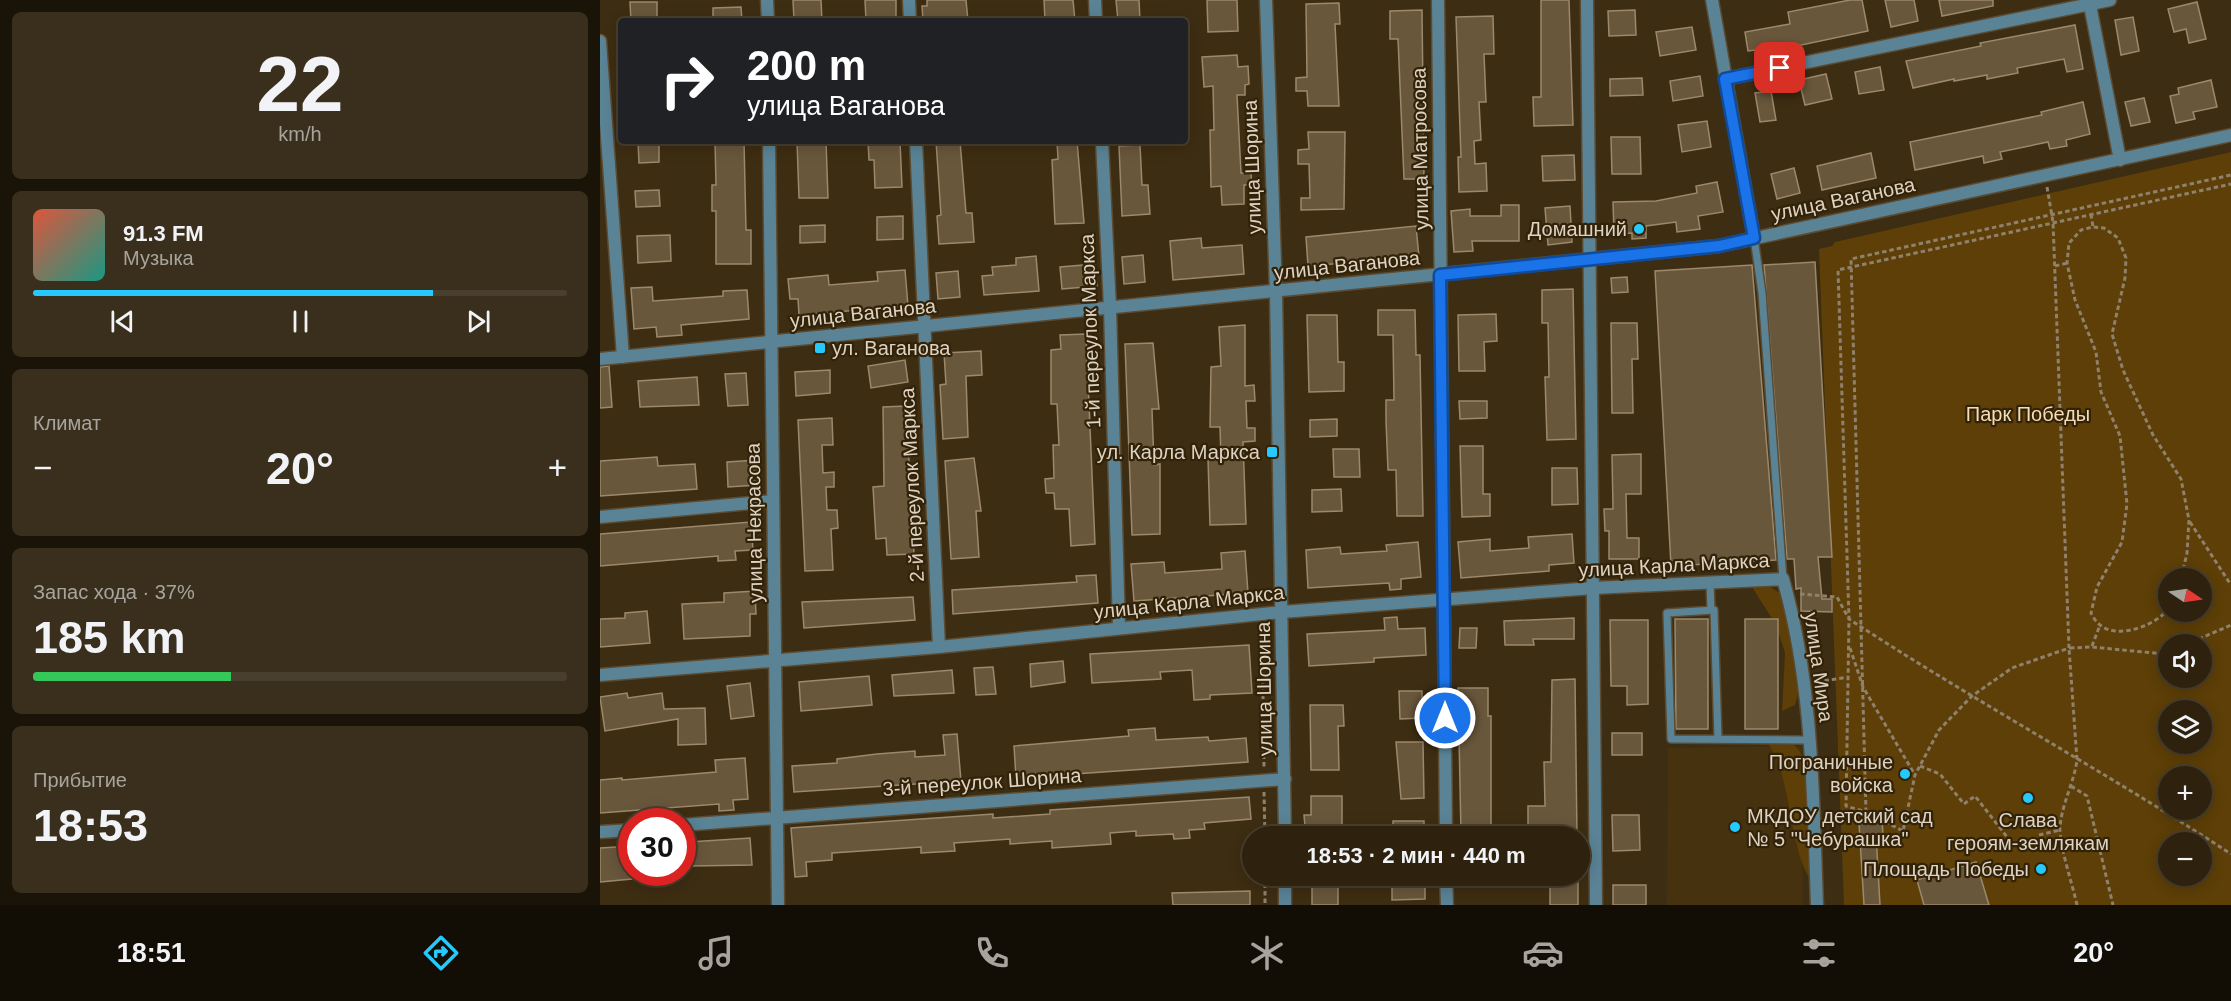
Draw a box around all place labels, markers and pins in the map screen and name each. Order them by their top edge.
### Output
pin [1754,42,1805,93]
place label: Домашний [1528,218,1627,240]
marker: Домашний [1632,222,1646,236]
place label: ул. Ваганова [832,337,951,359]
marker: ул. Ваганова [813,341,827,355]
place label: ул. Карла Маркса [1097,441,1261,463]
marker: ул. Карла Маркса [1265,445,1279,459]
place label: Пограничные войска [1769,751,1894,796]
marker: Пограничные войска [1898,767,1912,781]
marker: Слава героям-землякам [2021,791,2035,805]
place label: МКДОУ детский сад № 5 "Чебурашка" [1747,805,1933,850]
place label: Слава героям-землякам [1947,809,2109,854]
marker: МКДОУ детский сад № 5 "Чебурашка" [1728,820,1742,834]
place label: Площадь Победы [1863,858,2029,880]
marker: Площадь Победы [2034,862,2048,876]

